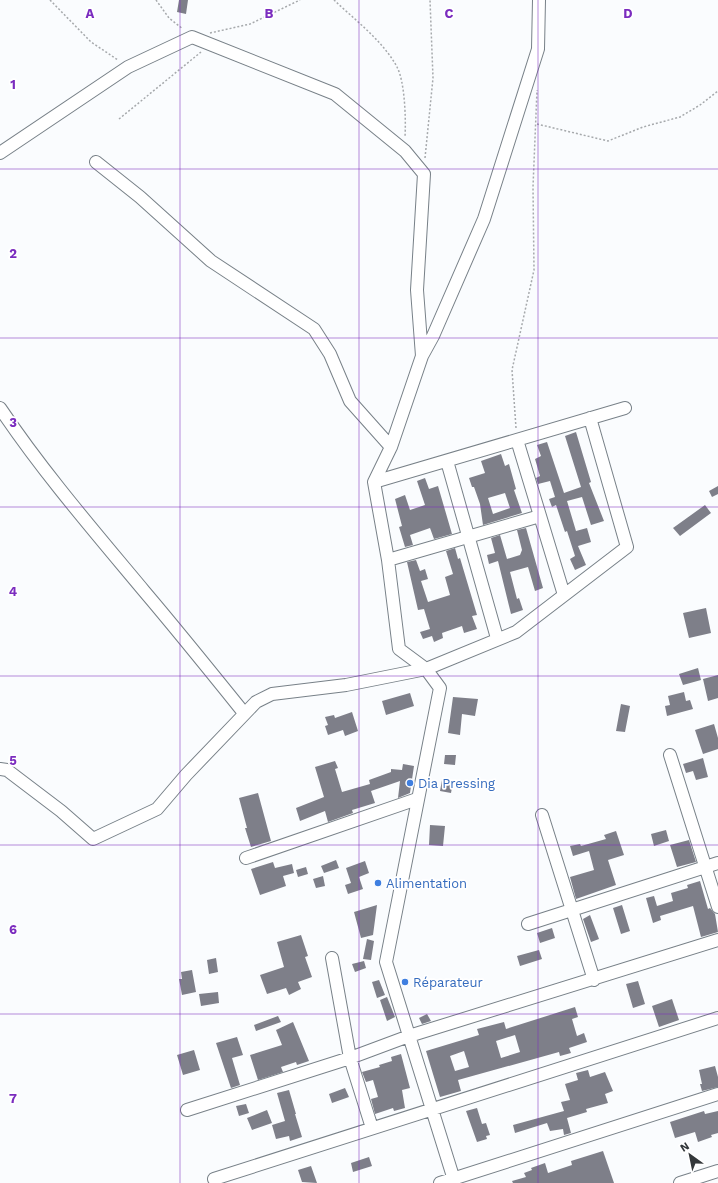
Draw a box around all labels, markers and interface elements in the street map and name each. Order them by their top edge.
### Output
text: A [86,6,95,21]
text: B [265,6,274,21]
text: C [445,6,454,21]
text: D [623,6,633,21]
text: 1 [10,77,16,92]
text: 2 [9,246,17,261]
text: 3 [9,415,17,430]
text: 4 [9,584,18,599]
text: 5 [9,753,17,768]
place label: Dia Pressing [418,776,495,791]
marker: Dia Pressing [405,778,415,788]
place label: Alimentation [386,876,467,891]
marker: Alimentation [373,878,383,888]
text: 6 [9,922,17,937]
place label: Réparateur [413,975,483,990]
marker: Réparateur [400,977,410,987]
text: 7 [9,1091,17,1106]
north arrow [670,1135,710,1175]
text: N [678,1139,692,1155]

